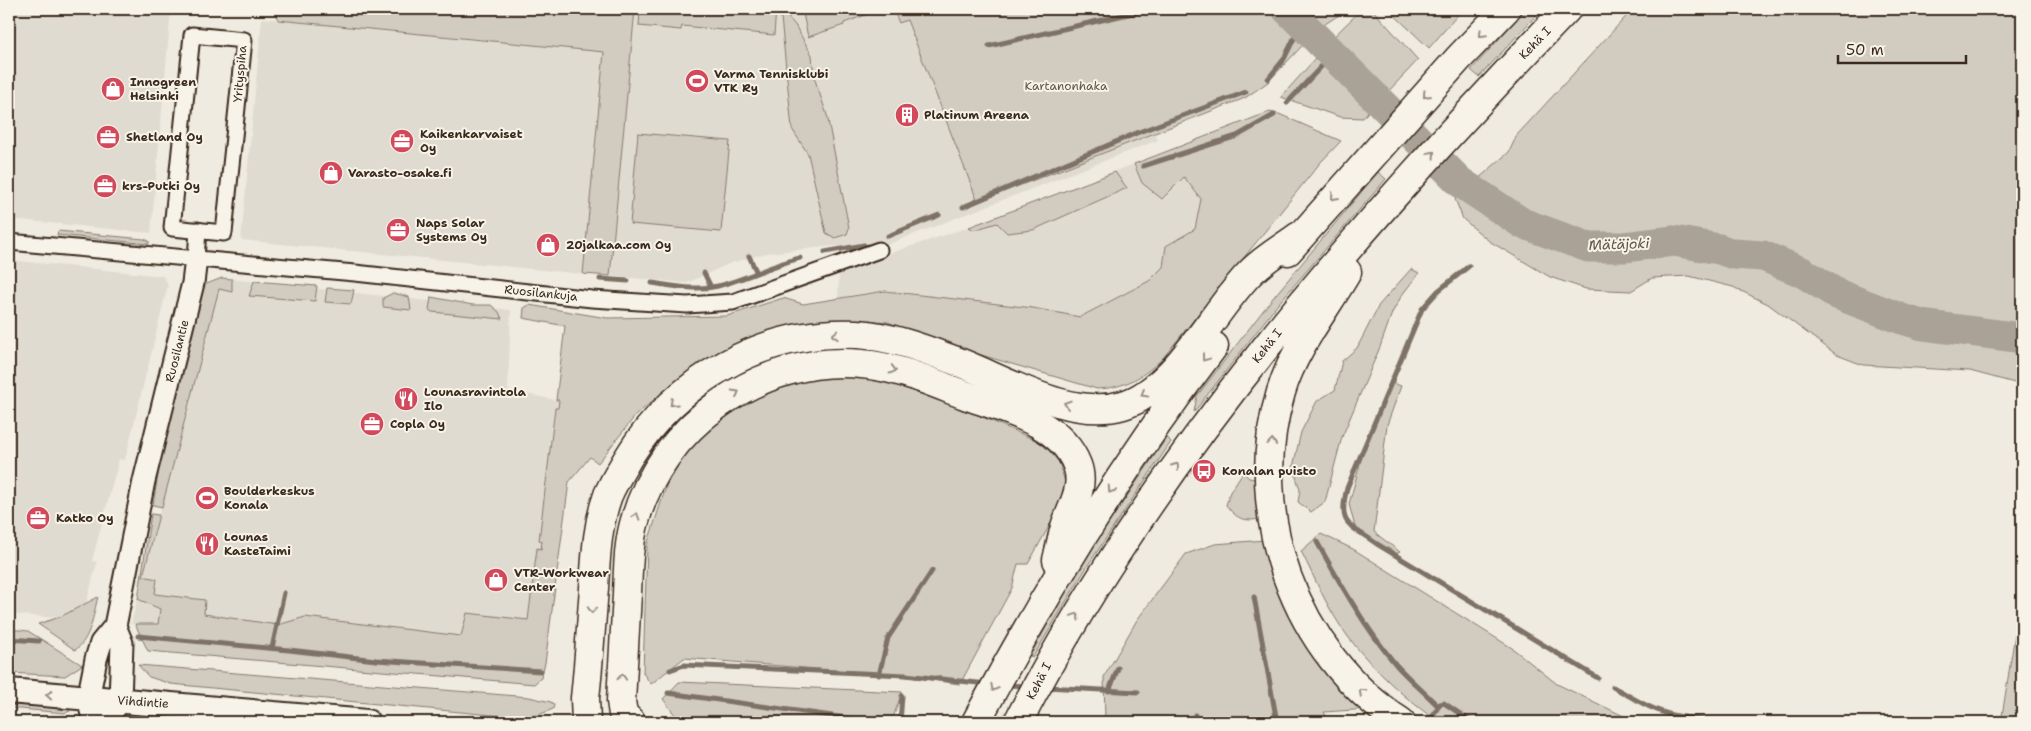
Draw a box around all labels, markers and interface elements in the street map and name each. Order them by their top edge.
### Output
street label: Kehä I [1516,23,1555,63]
one-way arrow [1479,28,1488,37]
scale bar [1838,32,1966,64]
text: 50 m [1846,40,1884,60]
street label: Yrityspiha [230,44,251,103]
place label: Varma Tennisklubi VTK Ry [714,66,829,96]
sports icon: Varma Tennisklubi VTK Ry [684,68,710,94]
place label: Innogreen Helsinki [130,74,196,104]
shop icon: Innogreen Helsinki [100,76,126,102]
park label: Kartanonhaka [1024,78,1108,94]
one-way arrow [1423,90,1432,99]
building icon: Platinum Areena [894,102,920,128]
place label: Platinum Areena [924,107,1030,123]
office icon: Shetland Oy [95,124,121,150]
place label: Kaikenkarvaiset Oy [420,126,523,156]
office icon: Kaikenkarvaiset Oy [389,128,415,154]
place label: Shetland Oy [126,129,203,145]
one-way arrow [1426,151,1435,160]
shop icon: Varasto-osake.fi [318,160,344,186]
place label: Varasto-osake.fi [348,165,452,181]
office icon: krs-Putki Oy [92,173,118,199]
place label: krs-Putki Oy [122,178,200,194]
one-way arrow [1331,192,1340,201]
place label: Naps Solar Systems Oy [416,215,487,245]
office icon: Naps Solar Systems Oy [385,217,411,243]
shop icon: 20jalkaa.com Oy [535,232,561,258]
water label: Mätäjoki [1588,234,1651,254]
place label: 20jalkaa.com Oy [566,237,671,253]
street label: Ruosilankuja [504,281,579,305]
street label: Ruosilantie [161,318,193,384]
street label: Kehä I [1249,325,1286,366]
one-way arrow [831,330,838,340]
one-way arrow [1203,352,1211,361]
one-way arrow [888,364,897,374]
place label: Lounasravintola Ilo [424,384,527,414]
restaurant icon: Lounasravintola Ilo [393,386,419,412]
one-way arrow [1140,388,1149,398]
one-way arrow [731,389,740,399]
one-way arrow [669,397,678,406]
one-way arrow [1063,399,1071,409]
office icon: Copla Oy [359,411,385,437]
place label: Copla Oy [390,416,445,432]
one-way arrow [1266,437,1277,445]
bus stop icon: Konalan puisto [1191,458,1217,484]
one-way arrow [1169,463,1179,472]
place label: Konalan puisto [1222,463,1316,479]
place label: Boulderkeskus Konala [224,483,315,513]
one-way arrow [1108,484,1117,494]
sports icon: Boulderkeskus Konala [194,485,220,511]
office icon: Katko Oy [25,505,51,531]
place label: Katko Oy [56,510,114,526]
one-way arrow [631,512,641,520]
place label: Lounas KasteTaimi [224,529,291,559]
restaurant icon: Lounas KasteTaimi [194,531,220,557]
place label: VTR-Workwear Center [514,565,609,595]
shop icon: VTR-Workwear Center [483,567,509,593]
one-way arrow [587,607,598,615]
one-way arrow [1070,613,1080,622]
street label: Kehä I [1023,659,1055,702]
one-way arrow [617,673,628,681]
one-way arrow [990,683,1000,692]
one-way arrow [1359,689,1368,698]
one-way arrow [44,690,52,701]
street label: Vihdintie [117,692,170,712]

